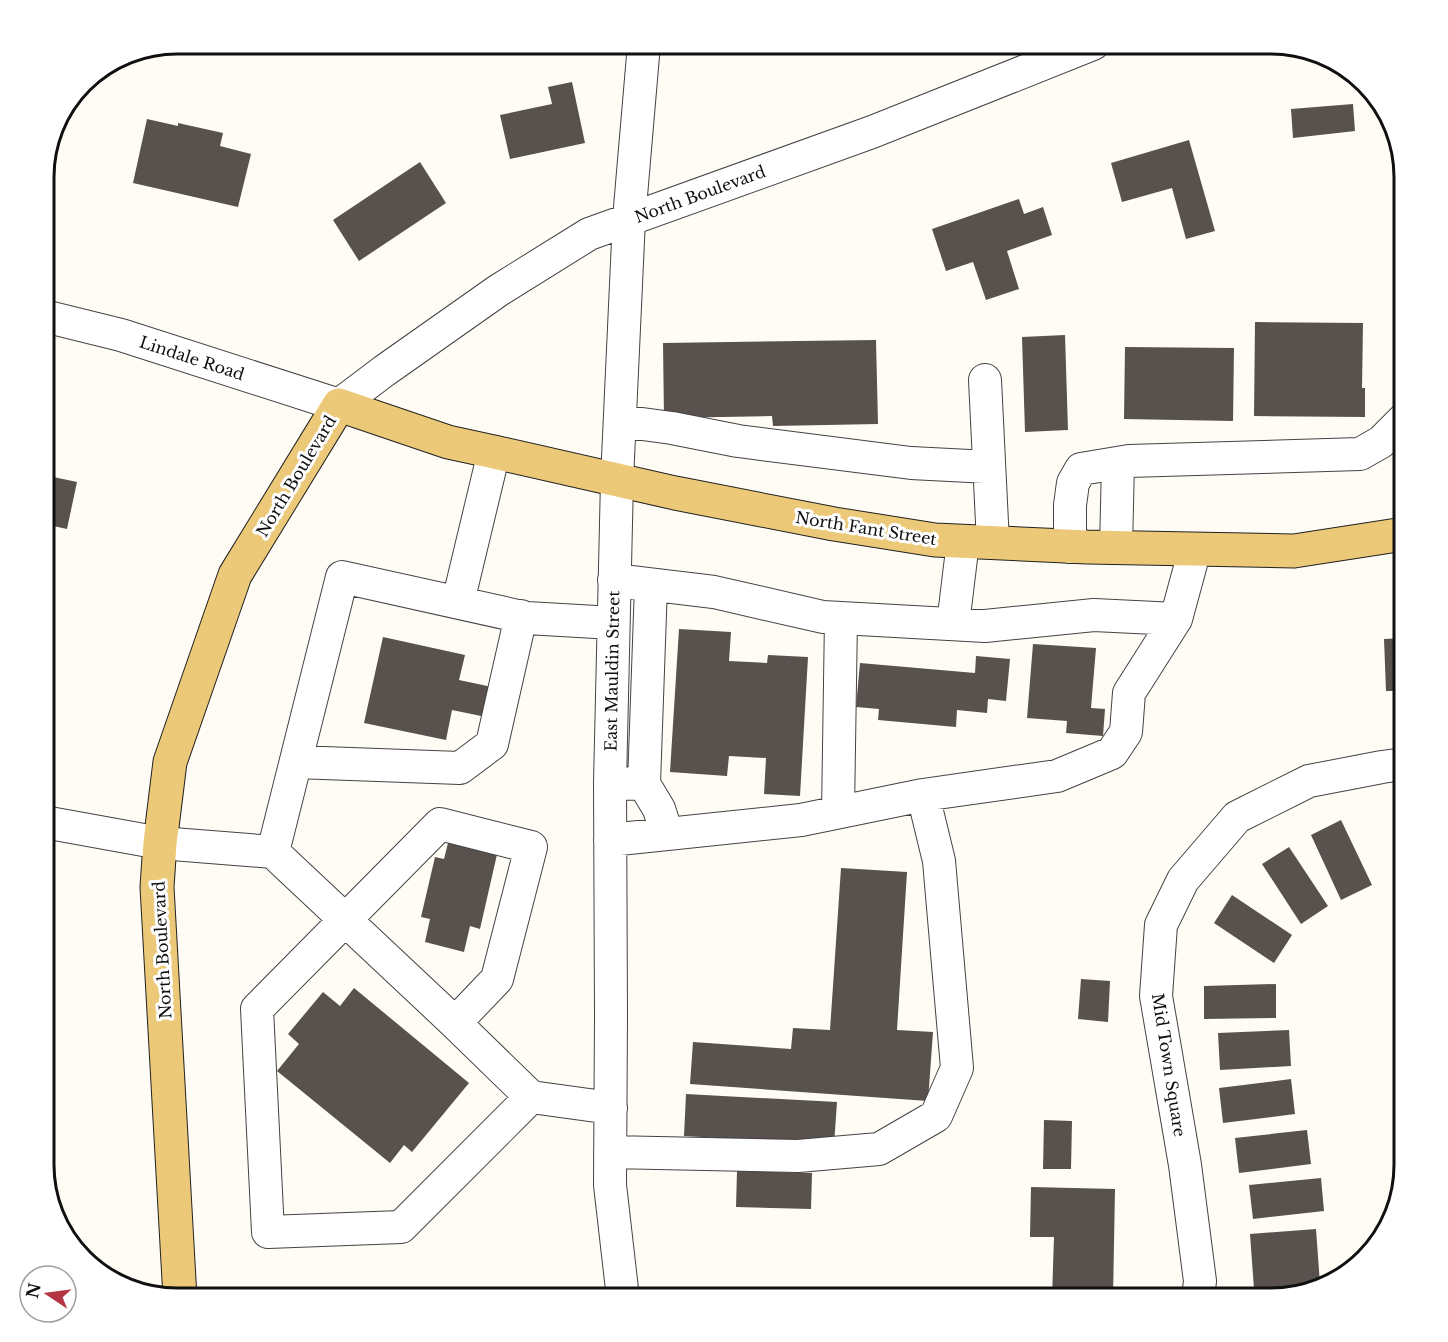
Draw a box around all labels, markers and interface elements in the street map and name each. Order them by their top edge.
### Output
street label: North Boulevard [632,161,768,227]
street label: Lindale Road [137,332,247,384]
street label: North Boulevard [252,412,340,540]
street label: North Fant Street [794,507,938,549]
street label: East Mauldin Street [601,591,623,751]
street label: North Boulevard [148,880,176,1019]
street label: Mid Town Square [1148,992,1190,1138]
north arrow [18,1264,78,1324]
text: N [22,1281,45,1300]

